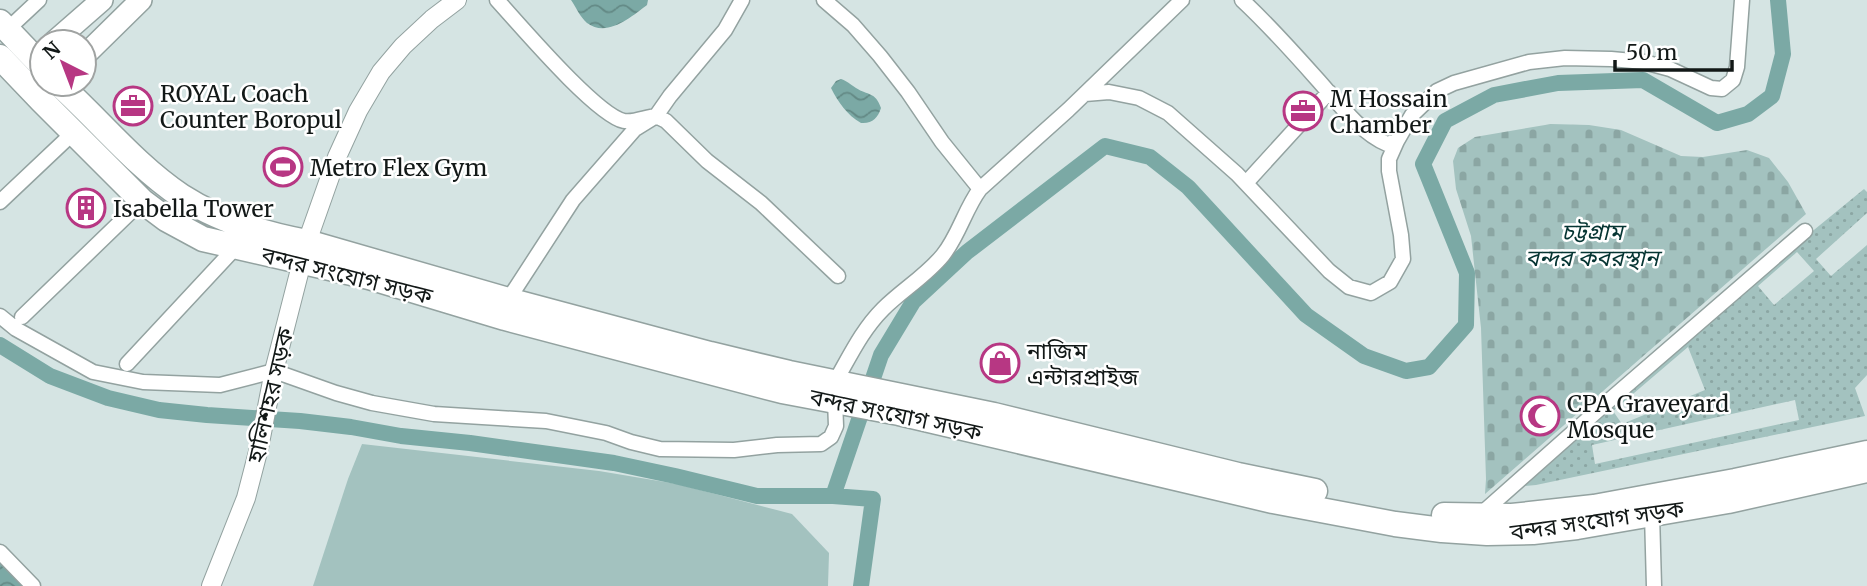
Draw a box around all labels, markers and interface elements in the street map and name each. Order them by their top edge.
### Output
north arrow [28,28,98,98]
scale bar [1615,28,1732,72]
text: N [38,36,65,64]
text: 50 m [1626,39,1677,66]
place label: ROYAL Coach Counter Boropul [160,79,342,134]
place label: M Hossain Chamber [1330,84,1448,139]
office icon: ROYAL Coach Counter Boropul [112,85,154,127]
office icon: M Hossain Chamber [1282,90,1324,132]
sports icon: Metro Flex Gym [262,146,304,188]
place label: Metro Flex Gym [310,153,487,182]
building icon: Isabella Tower [65,187,107,229]
place label: Isabella Tower [113,194,274,223]
park label: চট্টগ্রাম বন্দর কবরস্থান [1525,217,1663,272]
street label: বন্দর সংযোগ সড়ক [257,239,436,310]
street label: হালিশহর সড়ক [240,324,300,466]
place label: নাজিম এন্টারপ্রাইজ [1026,336,1140,391]
shop icon: নাজিম এন্টারপ্রাইজ [979,342,1021,384]
street label: বন্দর সংযোগ সড়ক [806,381,985,446]
place label: CPA Graveyard Mosque [1567,389,1729,444]
mosque icon: CPA Graveyard Mosque [1519,395,1561,437]
street label: বন্দর সংযোগ সড়ক [1507,493,1686,547]

